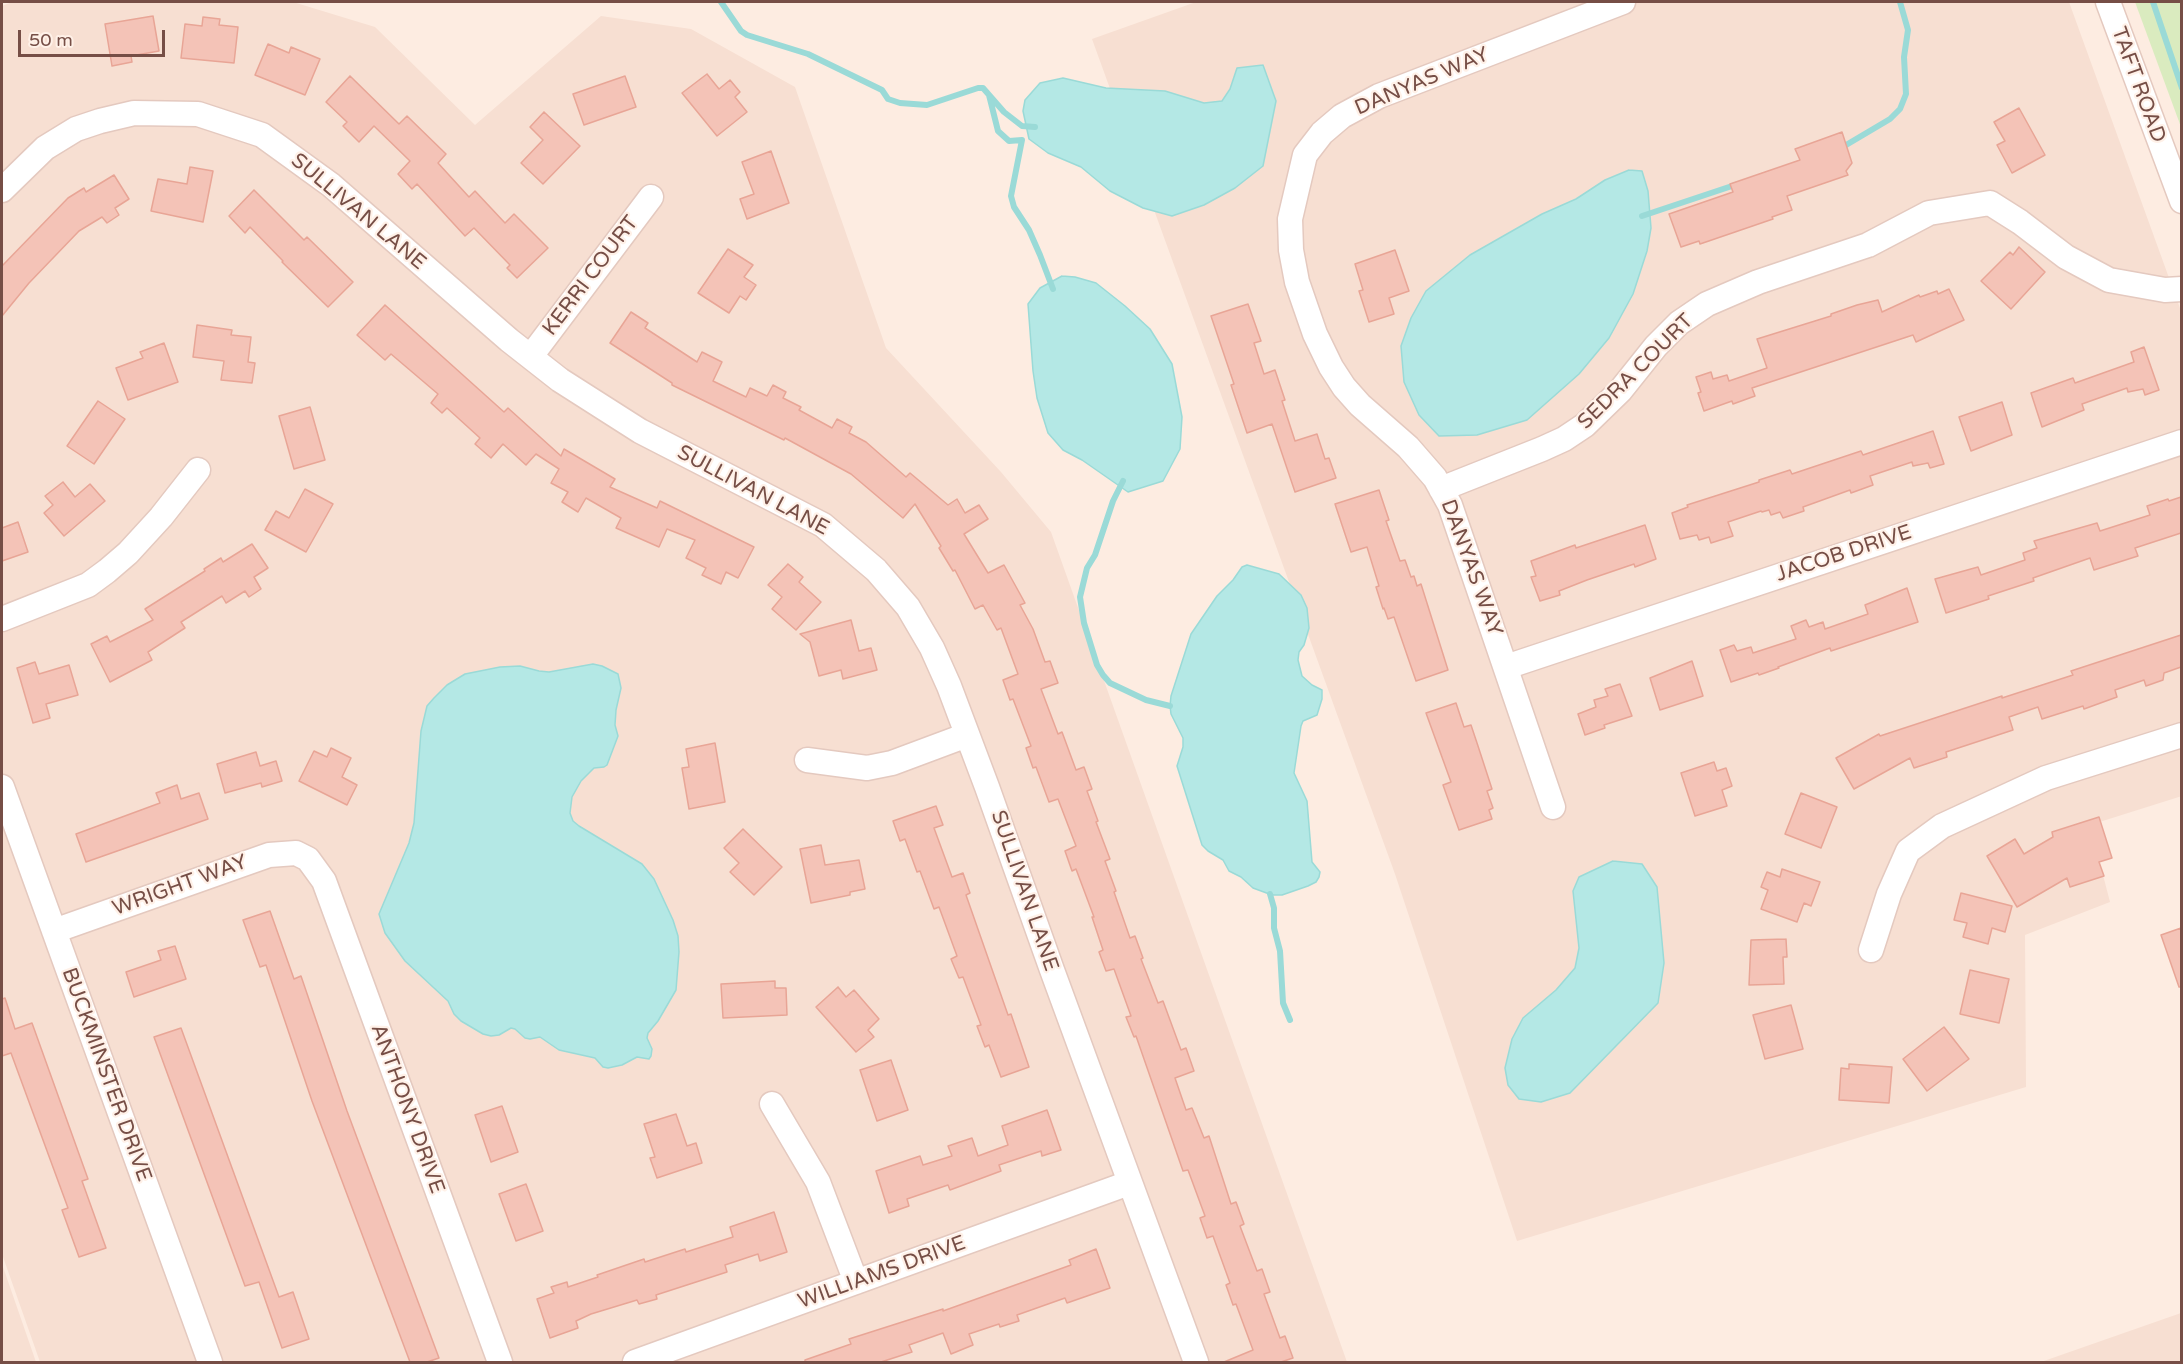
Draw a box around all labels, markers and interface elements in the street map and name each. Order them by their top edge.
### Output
scale bar [21,18,168,56]
street label: TAFT ROAD [2105,24,2171,146]
text: 50 m [29,29,73,51]
street label: DANYAS WAY [1351,42,1493,122]
street label: SULLIVAN LANE [285,148,431,276]
street label: KERRI COURT [538,211,644,341]
street label: SEDRA COURT [1573,309,1699,435]
street label: SULLIVAN LANE [673,440,833,542]
street label: DANYAS WAY [1435,496,1507,640]
street label: JACOB DRIVE [1773,520,1915,588]
street label: SULLIVAN LANE [985,807,1063,975]
street label: WRIGHT WAY [109,850,251,922]
street label: BUCKMINSTER DRIVE [56,965,156,1185]
street label: ANTHONY DRIVE [365,1021,449,1197]
street label: WILLIAMS DRIVE [795,1231,969,1315]

